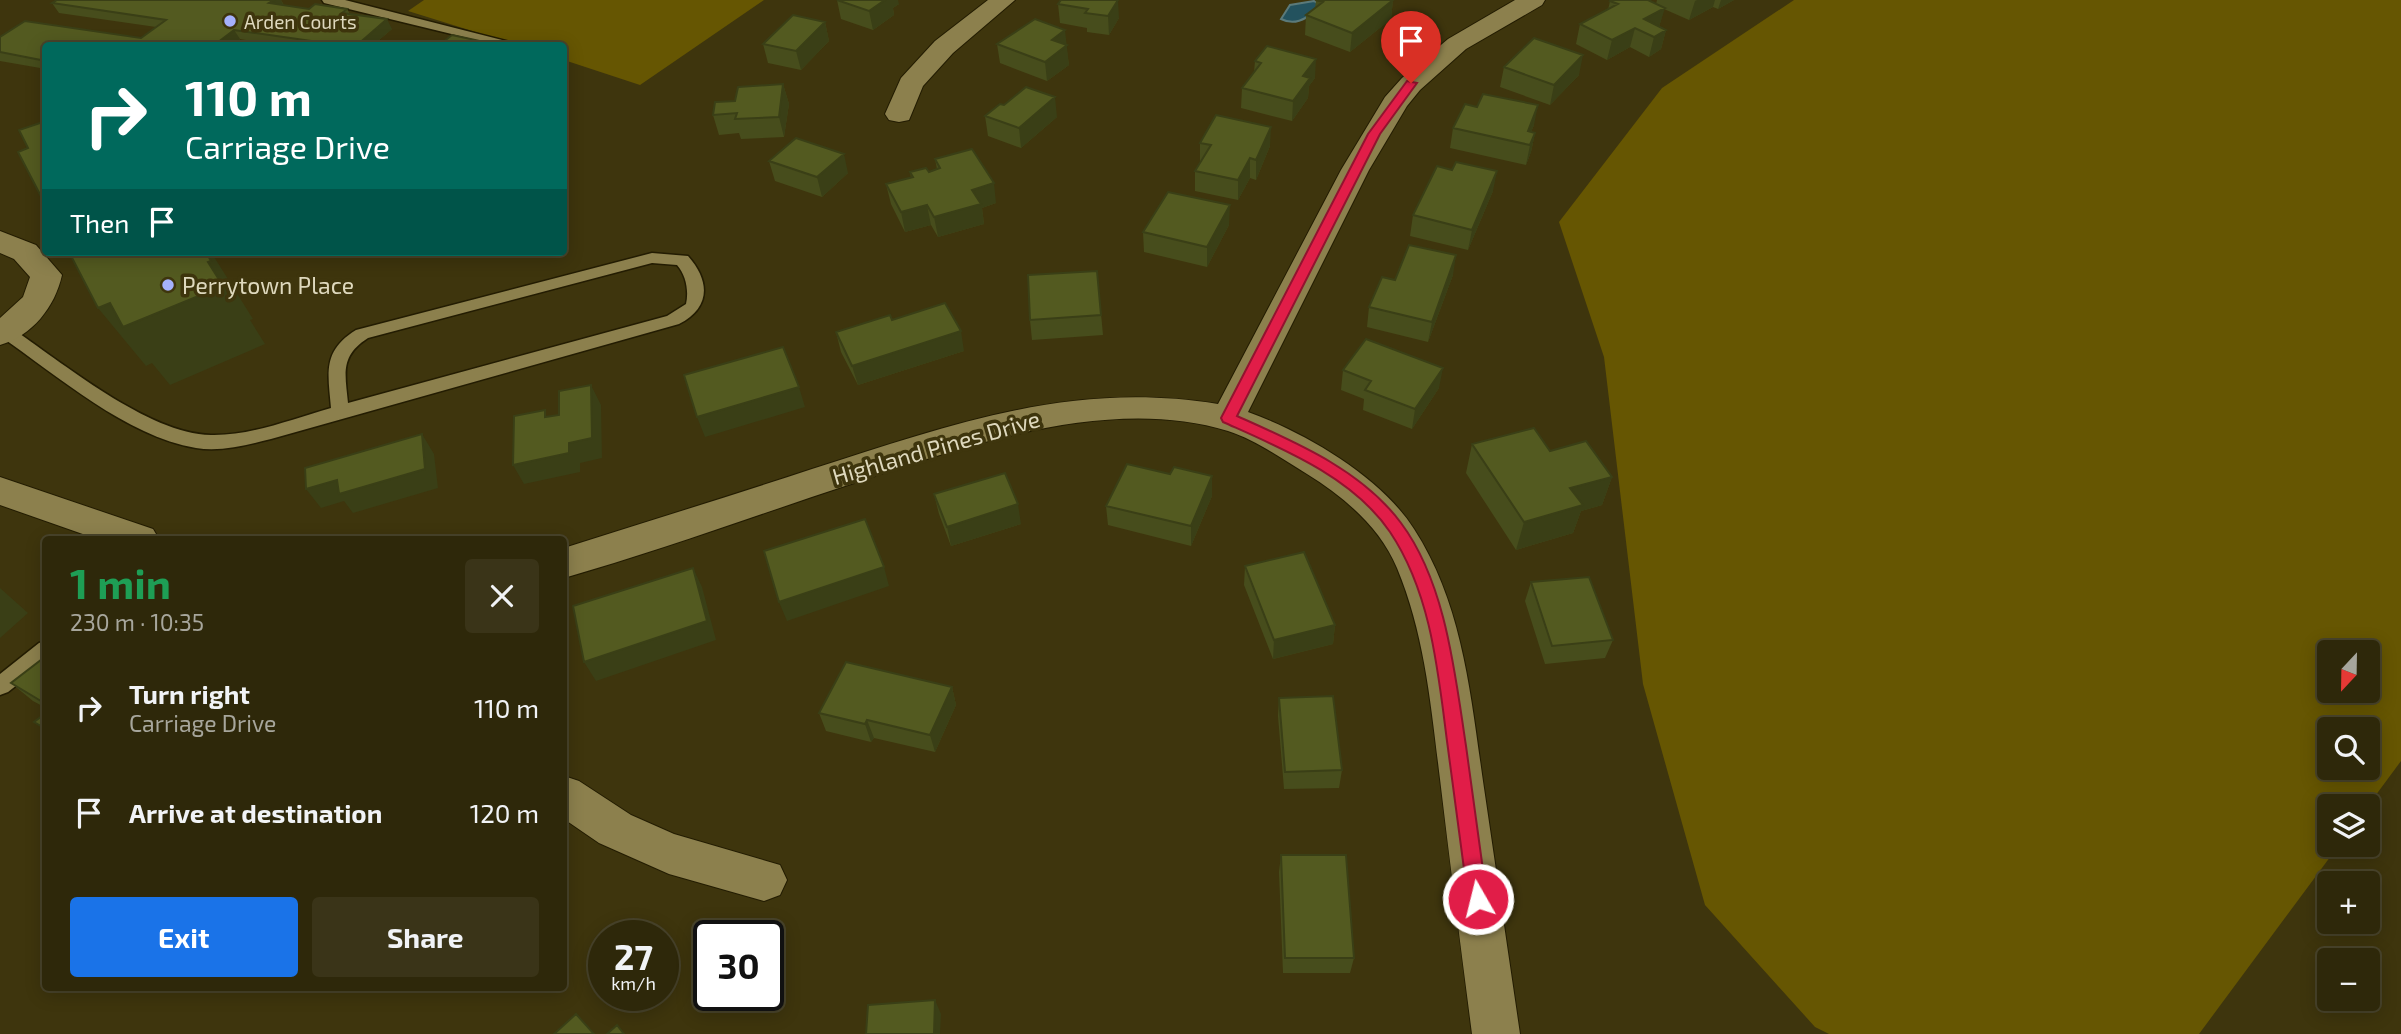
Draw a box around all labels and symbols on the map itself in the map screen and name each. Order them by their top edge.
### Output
place label: Arden Courts [244,10,357,33]
pin [1381,11,1441,83]
marker: Arden Courts [222,13,238,29]
place label: Perrytown Place [182,271,354,299]
marker: Perrytown Place [160,277,176,293]
street label: Highland Pines Drive [829,404,1043,490]
north arrow [2317,640,2380,704]
position arrow [1441,862,1515,936]
speed limit sign: 30 [693,920,784,1011]

